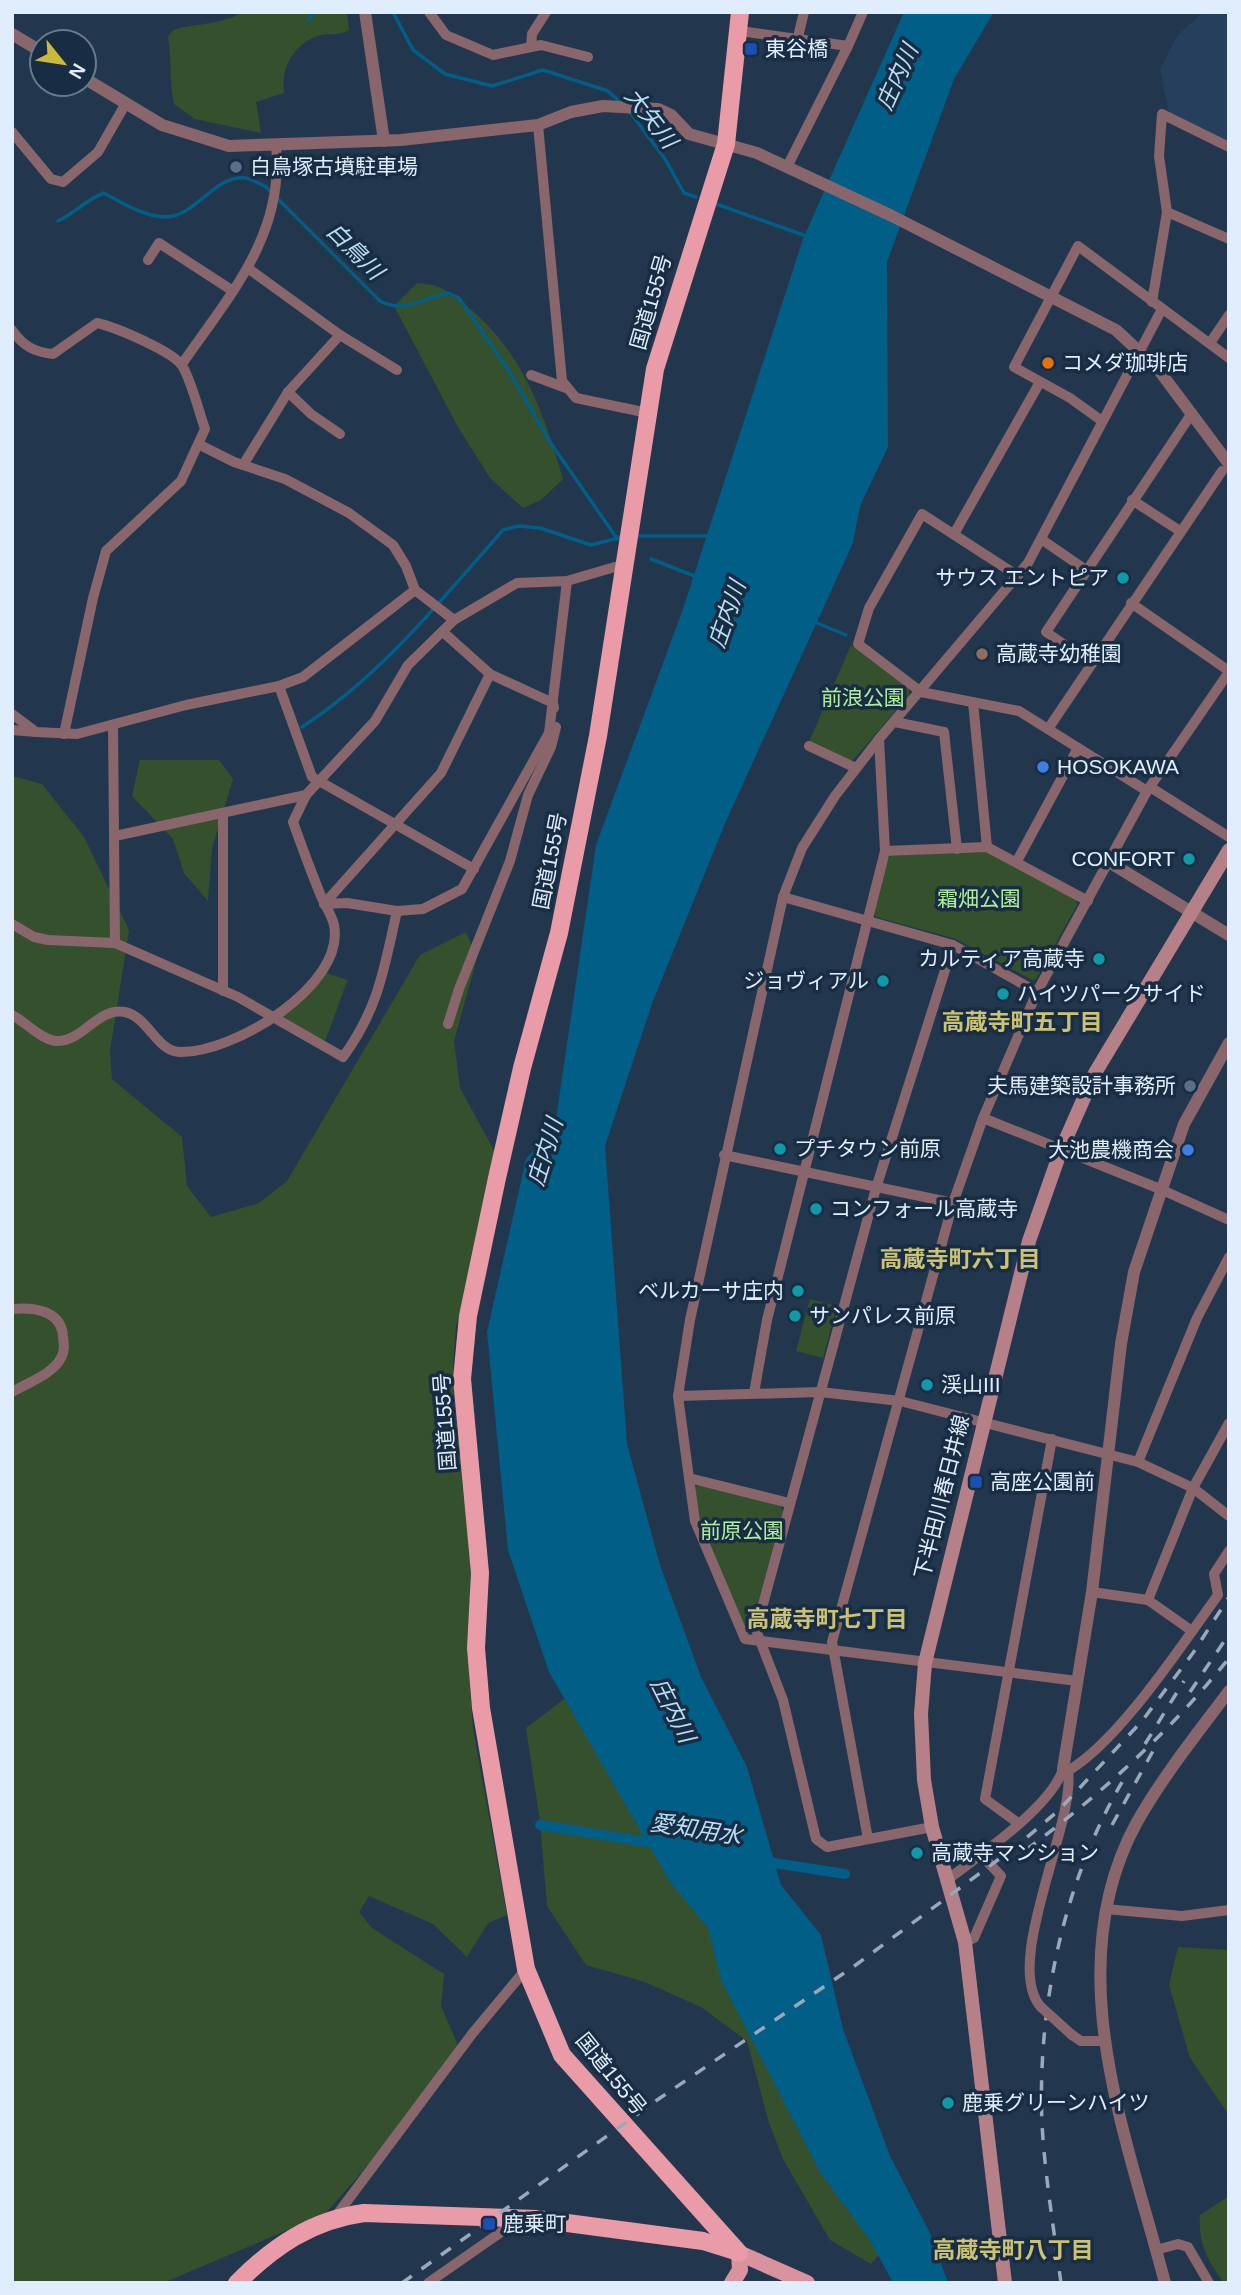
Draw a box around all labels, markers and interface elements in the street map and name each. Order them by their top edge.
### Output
north arrow [28,28,98,98]
place label: 東谷橋 [765,37,828,60]
water label: 庄内川 [871,37,924,114]
marker: 東谷橋 [743,41,759,57]
text: N [65,60,90,82]
water label: 大矢川 [620,83,684,156]
place label: 白鳥塚古墳駐車場 [250,155,418,178]
marker: 白鳥塚古墳駐車場 [228,159,244,175]
water label: 白鳥川 [321,217,391,287]
street label: 国道155号 [626,252,675,352]
place label: コメダ珈琲店 [1062,351,1188,374]
marker: コメダ珈琲店 [1040,355,1056,371]
place label: サウス エントピア [935,566,1109,589]
marker: サウス エントピア [1115,570,1131,586]
water label: 庄内川 [703,574,752,651]
place label: 高蔵寺幼稚園 [996,642,1122,665]
marker: 高蔵寺幼稚園 [974,646,990,662]
park label: 前浪公園 [821,686,905,709]
place label: HOSOKAWA [1057,755,1179,778]
marker: HOSOKAWA [1035,759,1051,775]
street label: 国道155号 [529,811,570,911]
place label: CONFORT [1072,847,1175,870]
marker: CONFORT [1181,851,1197,867]
park label: 霜畑公園 [937,887,1021,910]
place label: カルティア高蔵寺 [918,947,1085,970]
marker: カルティア高蔵寺 [1091,951,1107,967]
place label: ジョヴィアル [743,969,869,992]
marker: ジョヴィアル [875,973,891,989]
place label: ハイツパークサイド [1017,982,1206,1005]
marker: ハイツパークサイド [995,986,1011,1002]
district label: 高蔵寺町五丁目 [942,1009,1103,1035]
place label: 夫馬建築設計事務所 [987,1074,1176,1097]
marker: 夫馬建築設計事務所 [1182,1078,1198,1094]
water label: 庄内川 [522,1112,568,1189]
place label: プチタウン前原 [794,1137,941,1160]
place label: 大池農機商会 [1048,1138,1174,1161]
marker: プチタウン前原 [772,1141,788,1157]
marker: 大池農機商会 [1180,1142,1196,1158]
place label: コンフォール高蔵寺 [830,1197,1018,1220]
marker: コンフォール高蔵寺 [808,1201,824,1217]
district label: 高蔵寺町六丁目 [880,1246,1041,1272]
place label: ベルカーサ庄内 [638,1279,784,1302]
marker: ベルカーサ庄内 [790,1283,806,1299]
place label: サンパレス前原 [809,1304,956,1327]
marker: サンパレス前原 [787,1308,803,1324]
street label: 国道155号 [430,1372,459,1472]
place label: 渓山III [941,1373,1001,1396]
marker: 渓山III [919,1377,935,1393]
street label: 下半田川春日井線 [910,1413,973,1581]
place label: 高座公園前 [990,1470,1095,1493]
marker: 高座公園前 [968,1474,984,1490]
park label: 前原公園 [700,1519,784,1542]
district label: 高蔵寺町七丁目 [747,1606,908,1632]
water label: 庄内川 [646,1673,702,1749]
water label: 愛知用水 [649,1809,746,1850]
place label: 高蔵寺マンション [931,1841,1099,1864]
marker: 高蔵寺マンション [909,1845,925,1861]
street label: 国道155号 [572,2028,651,2119]
place label: 鹿乗グリーンハイツ [962,2091,1150,2114]
marker: 鹿乗グリーンハイツ [940,2095,956,2111]
place label: 鹿乗町 [503,2212,566,2235]
marker: 鹿乗町 [481,2216,497,2232]
district label: 高蔵寺町八丁目 [933,2237,1094,2263]

